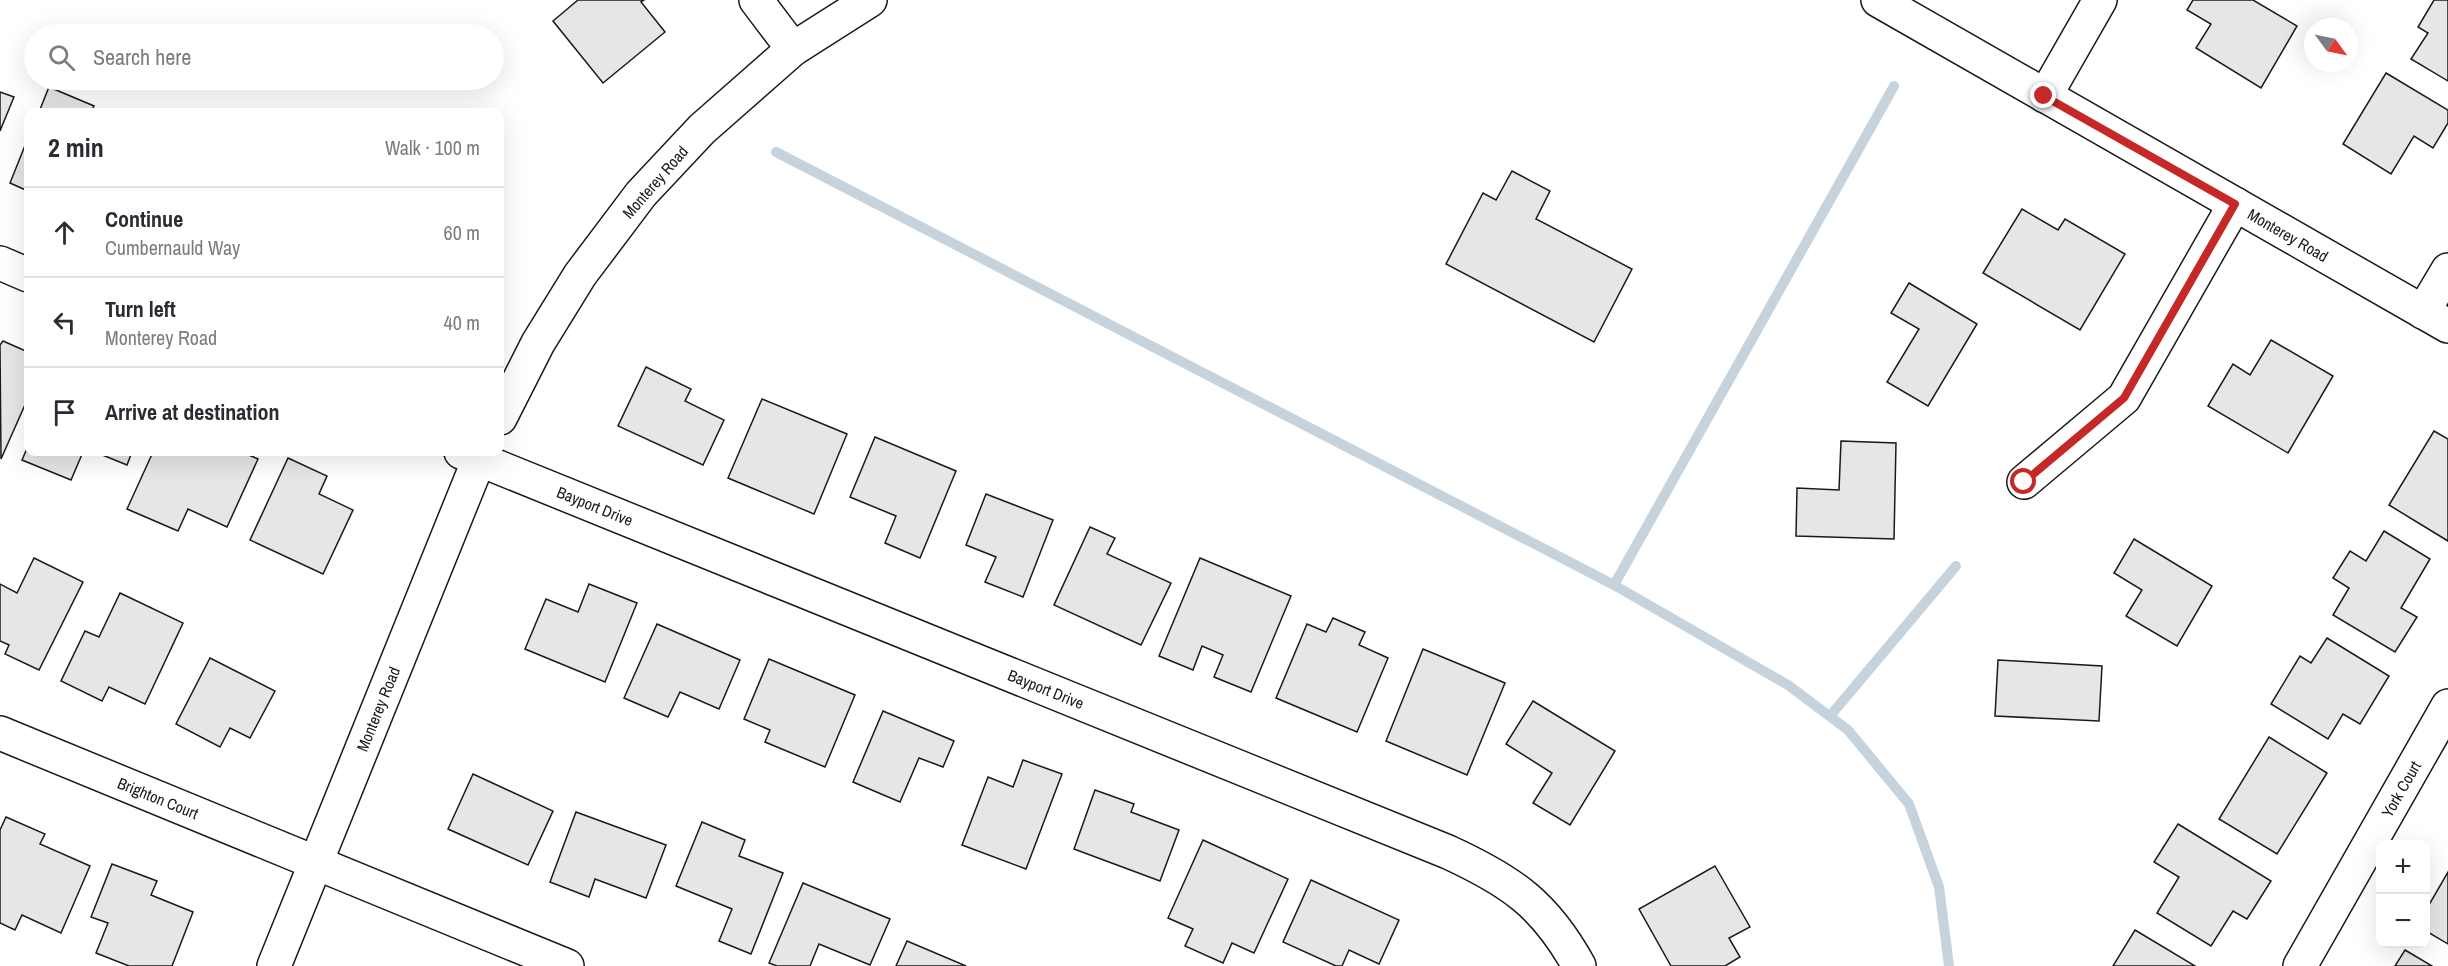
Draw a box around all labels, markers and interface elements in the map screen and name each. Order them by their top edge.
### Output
north arrow [2304,18,2358,72]
search box [24,24,504,90]
icon: search [45,41,78,74]
text: Search here [93,42,191,72]
route end [2030,82,2056,108]
text: 2 min [48,130,104,165]
text: Walk · 100 m [385,134,480,161]
street label: Monterey Road [617,141,693,223]
street label: Monterey Road [2244,203,2332,267]
text: Continue [105,204,183,234]
icon: ahead [48,216,81,249]
text: 60 m [444,219,480,246]
text: Cumbernauld Way [105,234,240,261]
text: Turn left [105,294,176,324]
icon: left [48,306,81,339]
text: 40 m [444,309,480,336]
text: Monterey Road [105,324,217,351]
icon: arrive [48,396,81,429]
text: Arrive at destination [105,397,279,427]
route start [2010,468,2036,494]
street label: Bayport Drive [554,481,636,531]
street label: Monterey Road [351,663,405,755]
street label: Bayport Drive [1005,664,1087,714]
street label: York Court [2376,756,2426,821]
street label: Brighton Court [114,772,202,824]
map controls [2376,840,2430,948]
button: + [2376,840,2430,894]
button: − [2376,894,2430,948]

